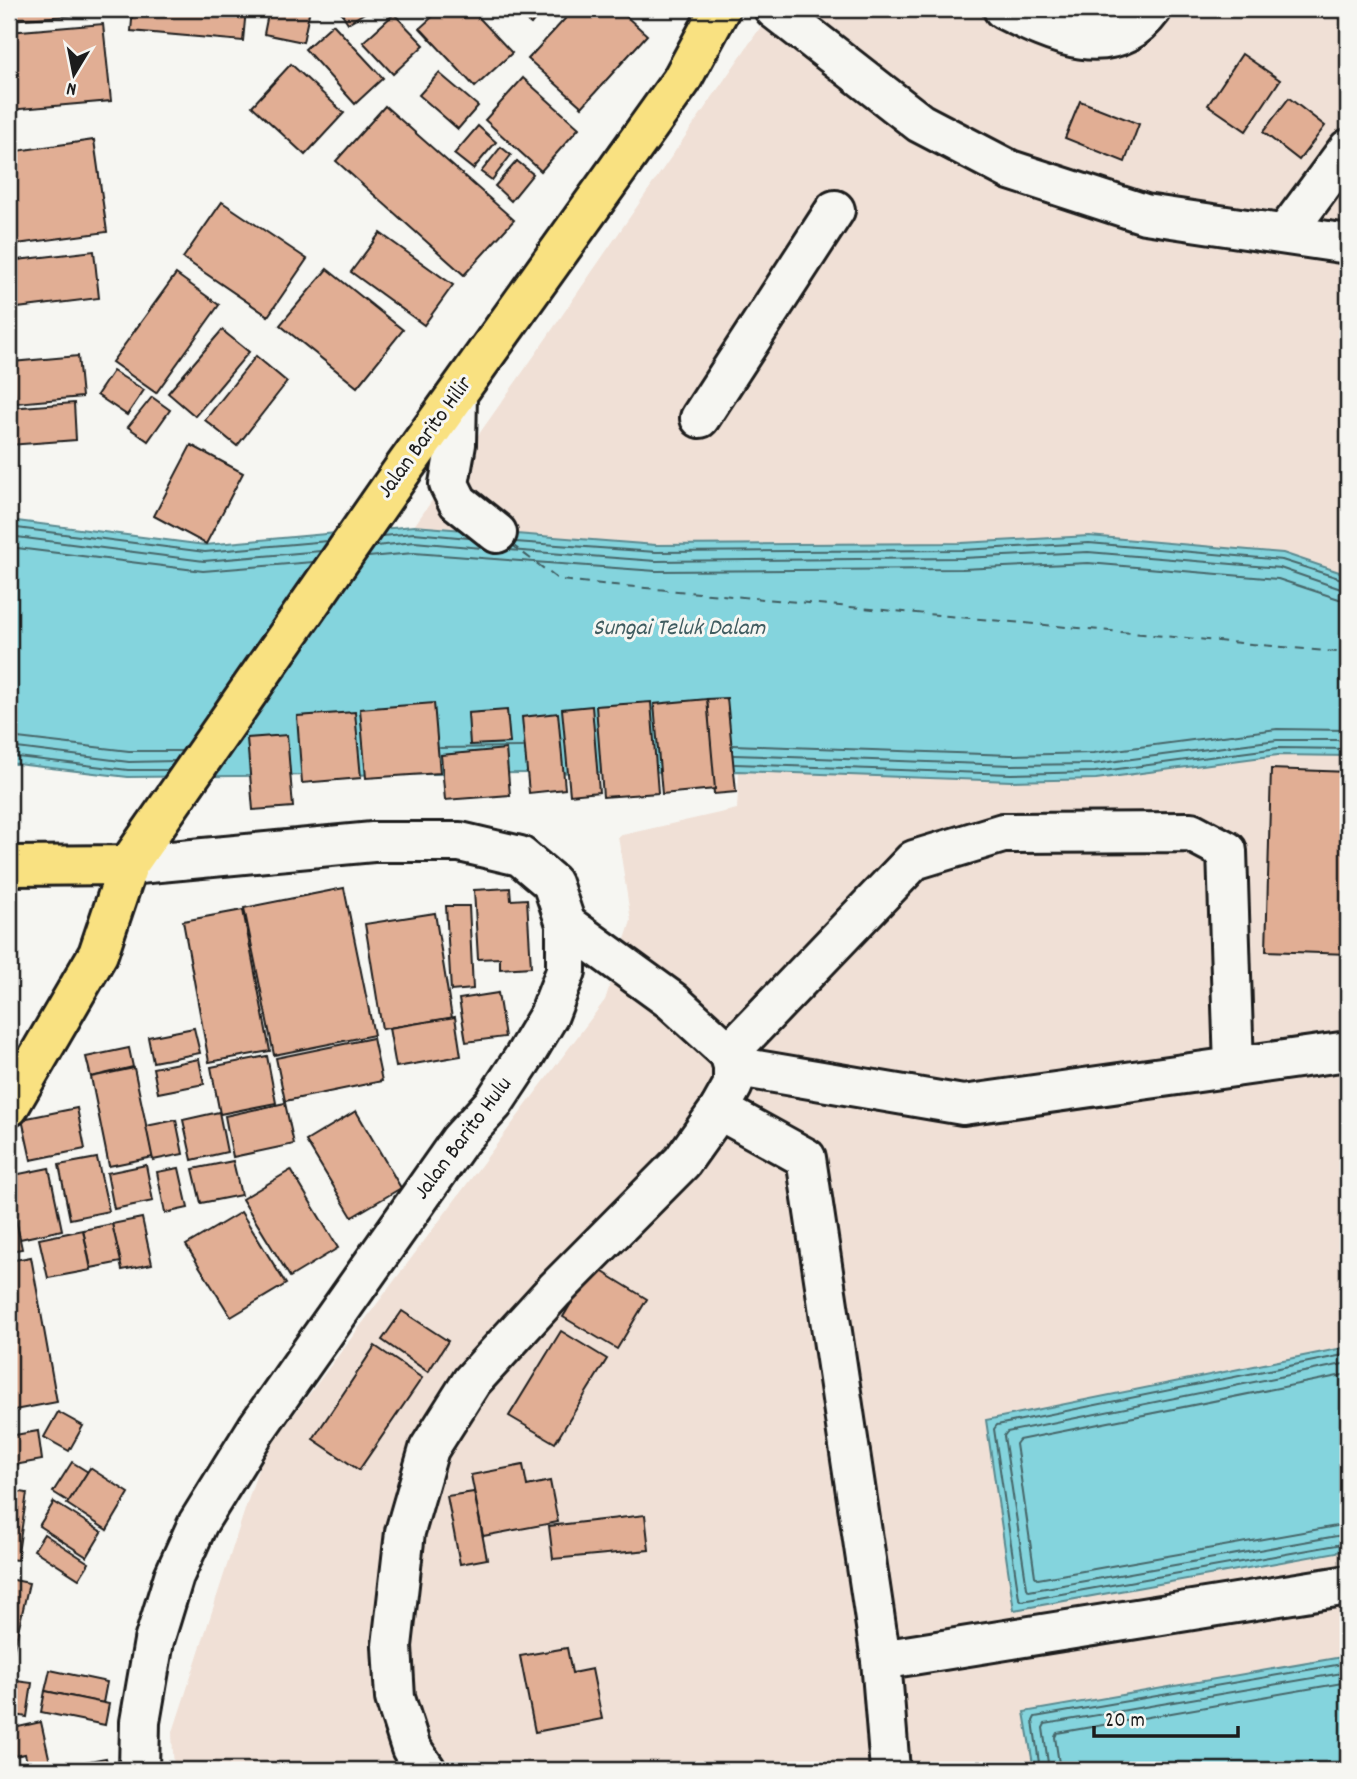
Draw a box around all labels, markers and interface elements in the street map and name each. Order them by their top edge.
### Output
north arrow [38,38,108,108]
text: N [65,73,79,101]
street label: Jalan Barito Hilir [370,370,482,506]
water label: Sungai Teluk Dalam [593,612,766,646]
street label: Jalan Barito Hulu [407,1070,521,1208]
scale bar [1094,1695,1238,1739]
text: 20 m [1105,1707,1145,1737]

